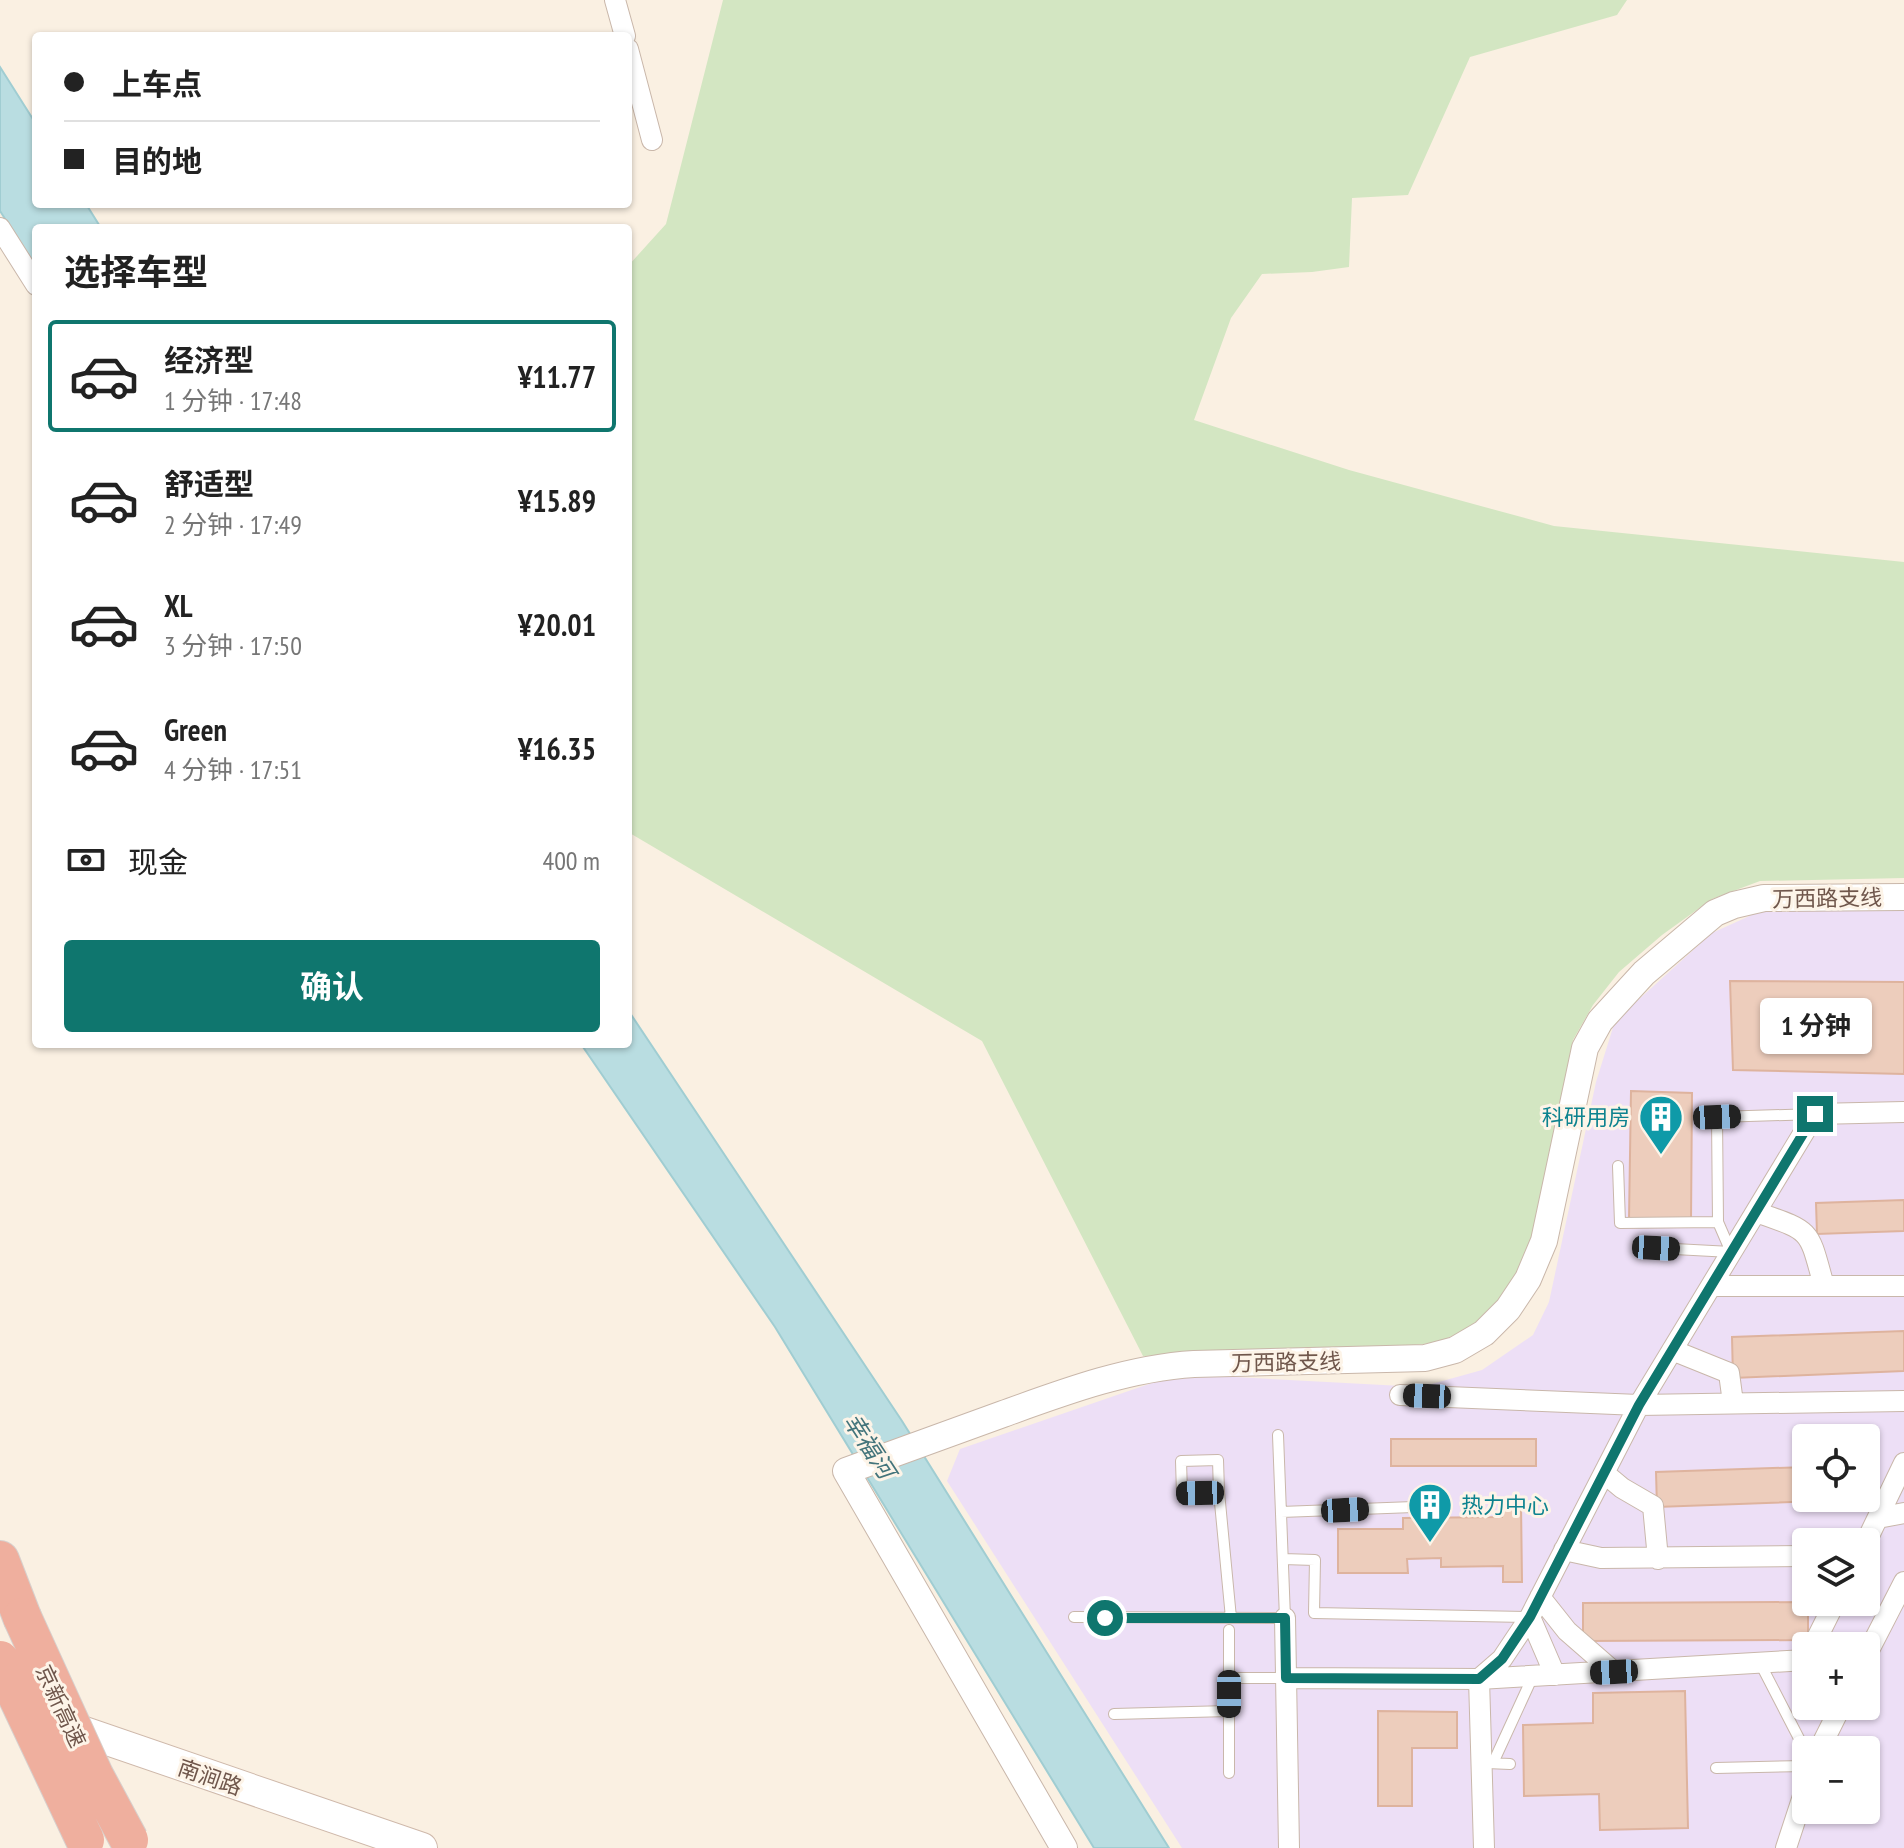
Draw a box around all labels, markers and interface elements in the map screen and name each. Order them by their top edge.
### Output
text: 上车点 [112,64,202,103]
text: 目的地 [112,141,202,180]
text: 选择车型 [64,248,208,295]
icon: car [68,340,140,412]
text: 经济型 [164,340,254,379]
text: ¥11.77 [518,357,596,396]
text: 1 分钟 · 17:48 [164,384,302,417]
icon: car [68,464,140,536]
text: 舒适型 [164,464,254,503]
text: ¥15.89 [518,481,596,520]
text: 2 分钟 · 17:49 [164,508,302,541]
text: XL [164,586,193,625]
icon: car [68,588,140,660]
text: ¥20.01 [518,605,596,644]
text: 3 分钟 · 17:50 [164,629,302,662]
text: Green [164,710,227,749]
icon: car [68,712,140,784]
text: ¥16.35 [518,729,596,768]
text: 4 分钟 · 17:51 [164,753,302,786]
icon: cash [64,838,108,882]
text: 现金 [128,842,188,881]
text: 400 m [542,844,600,877]
street label: 万西路支线 [1772,883,1882,913]
button: 确认 [64,940,600,1032]
callout: 1 分钟 [1759,998,1871,1054]
text: 1 分钟 [1781,1009,1851,1042]
building icon: 科研用房 [1637,1093,1685,1156]
route end [1797,1096,1833,1132]
place label: 科研用房 [1542,1103,1630,1131]
car [1693,1104,1741,1130]
car [1631,1235,1681,1261]
street label: 万西路支线 [1231,1347,1341,1377]
car [1403,1383,1451,1409]
water label: 幸福河 [837,1407,904,1488]
map controls [1792,1424,1880,1824]
button: locate [1792,1424,1880,1512]
car [1176,1481,1224,1505]
building icon: 热力中心 [1406,1481,1454,1544]
place label: 热力中心 [1461,1491,1549,1519]
car [1320,1497,1370,1523]
button: layers [1792,1528,1880,1616]
route start [1087,1600,1123,1636]
button: + [1792,1632,1880,1720]
car [1589,1659,1639,1685]
street label: 京新高速 [30,1660,92,1752]
car [1217,1670,1241,1718]
button: − [1792,1736,1880,1824]
street label: 南涧路 [174,1753,246,1801]

